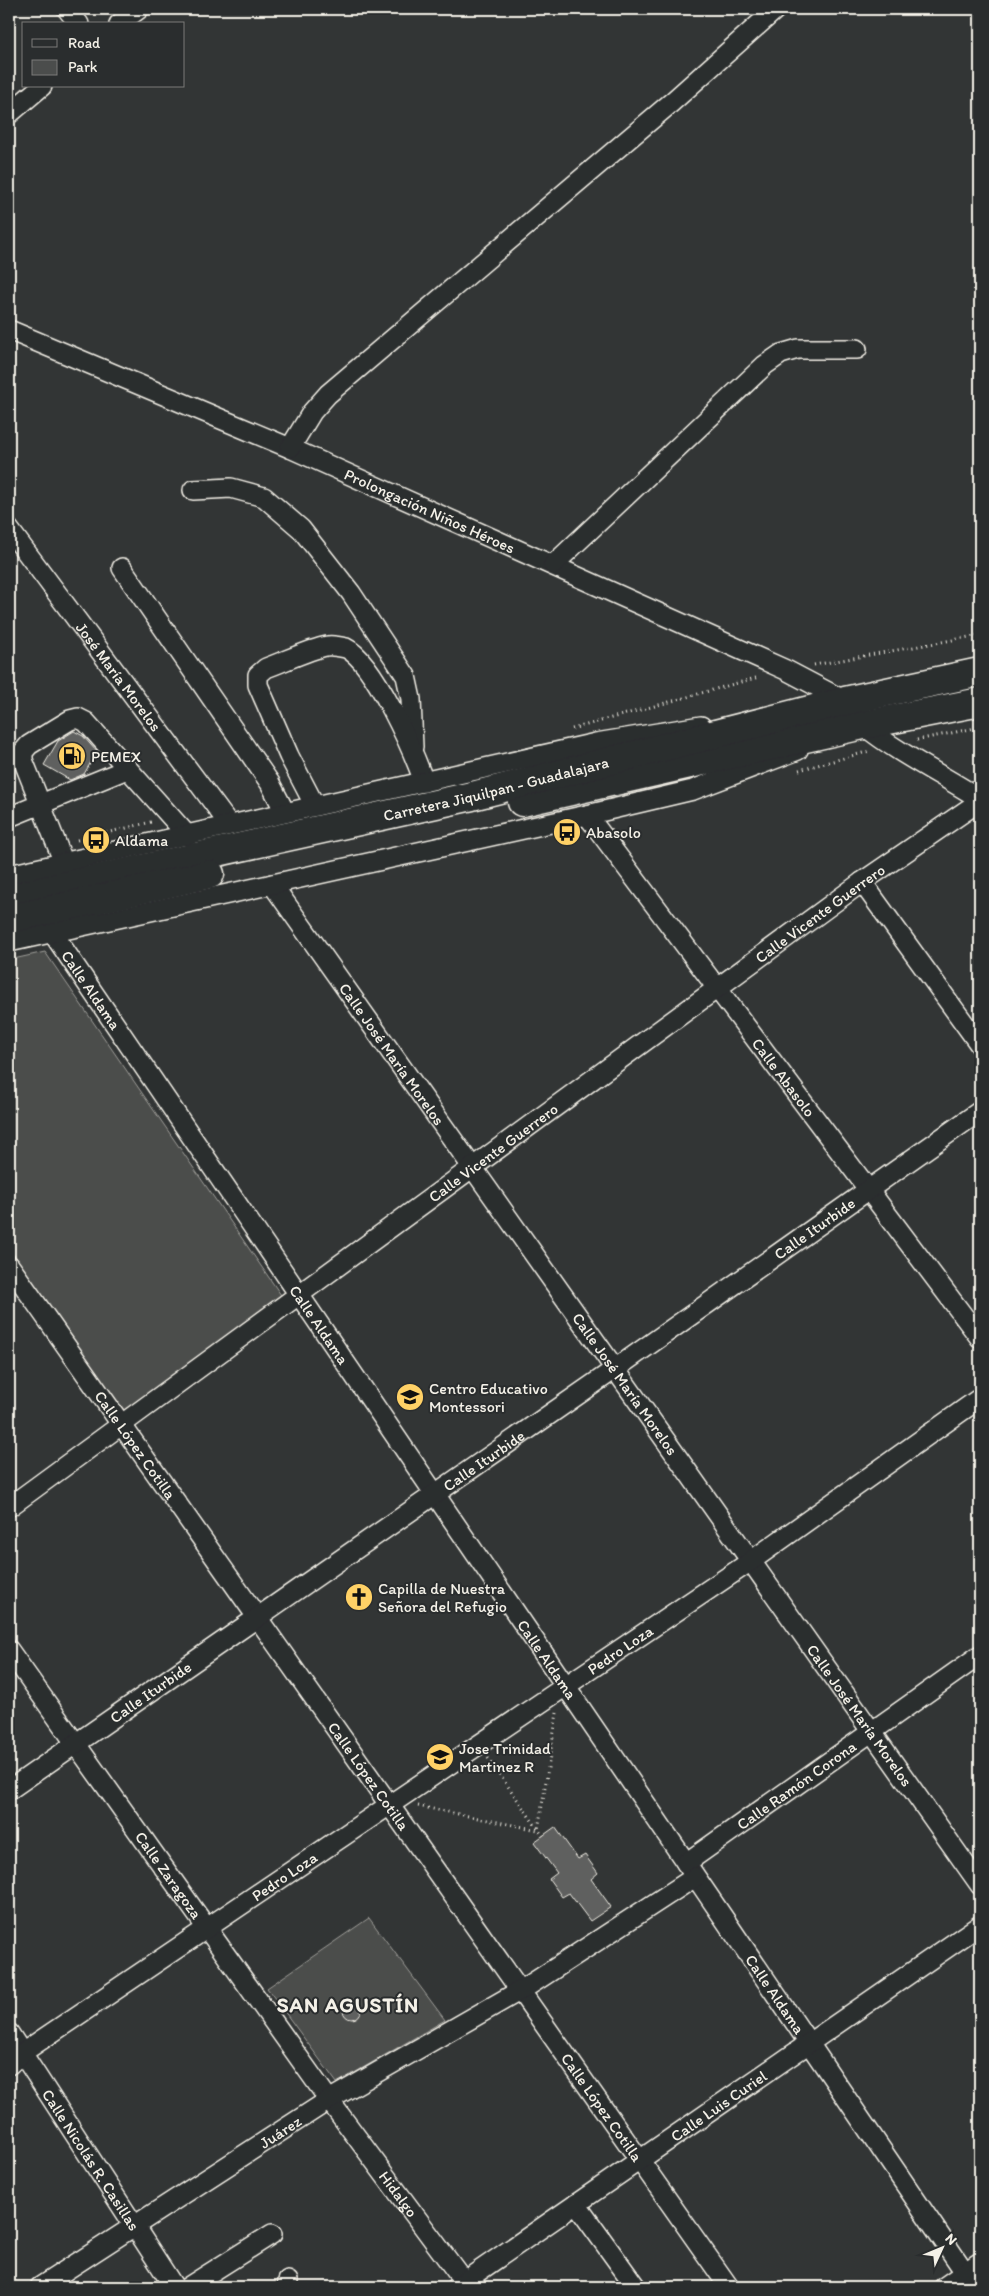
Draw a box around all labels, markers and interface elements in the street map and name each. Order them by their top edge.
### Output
legend [22,22,185,88]
text: Road [68,34,101,52]
text: Park [68,58,98,76]
street label: Prolongación Niños Héroes [342,464,518,557]
street label: José María Morelos [72,618,166,735]
fuel station icon: PEMEX [57,741,87,771]
place label: PEMEX [91,747,141,766]
street label: Carretera Jiquilpan - Guadalajara [381,752,611,825]
bus stop icon: Abasolo [552,817,582,847]
place label: Abasolo [586,823,641,842]
bus stop icon: Aldama [81,825,111,855]
place label: Aldama [115,831,168,850]
street label: Calle Vicente Guerrero [751,860,888,967]
street label: Calle Aldama [58,946,126,1034]
street label: Calle José María Morelos [335,979,449,1129]
street label: Calle Abasolo [748,1034,820,1120]
street label: Calle Vicente Guerrero [424,1099,562,1206]
street label: Calle Iturbide [770,1193,859,1263]
street label: Calle Aldama [286,1281,354,1369]
street label: Calle José María Morelos [569,1309,682,1458]
place label: Centro Educativo Montessori [429,1379,548,1416]
school or university icon: Centro Educativo Montessori [395,1382,425,1412]
street label: Calle López Cotilla [91,1387,181,1503]
street label: Calle Iturbide [439,1425,528,1495]
place label: Capilla de Nuestra Señora del Refugio [378,1579,507,1616]
church icon: Capilla de Nuestra Señora del Refugio [344,1582,374,1612]
street label: Calle Aldama [514,1616,582,1703]
street label: Pedro Loza [584,1620,657,1678]
street label: Calle José María Morelos [803,1640,917,1790]
street label: Calle Iturbide [106,1657,195,1727]
street label: Calle López Cotilla [324,1718,414,1834]
street label: Calle Ramón Corona [733,1736,860,1834]
place label: Jose Trinidad Martinez R [459,1739,551,1776]
school or university icon: Jose Trinidad Martinez R [425,1742,455,1772]
street label: Calle Zaragoza [131,1827,207,1923]
street label: Pedro Loza [248,1847,321,1905]
street label: Calle Aldama [742,1951,810,2038]
district label: SAN AGUSTÍN [277,1992,419,2017]
street label: Calle López Cotilla [557,2049,647,2166]
street label: Calle Luis Curiel [667,2066,771,2145]
street label: Calle Nicolás R. Casillas [38,2085,144,2234]
street label: Juárez [256,2111,305,2152]
street label: Hidalgo [375,2167,422,2221]
north arrow [916,2224,966,2274]
text: N [942,2230,960,2249]

